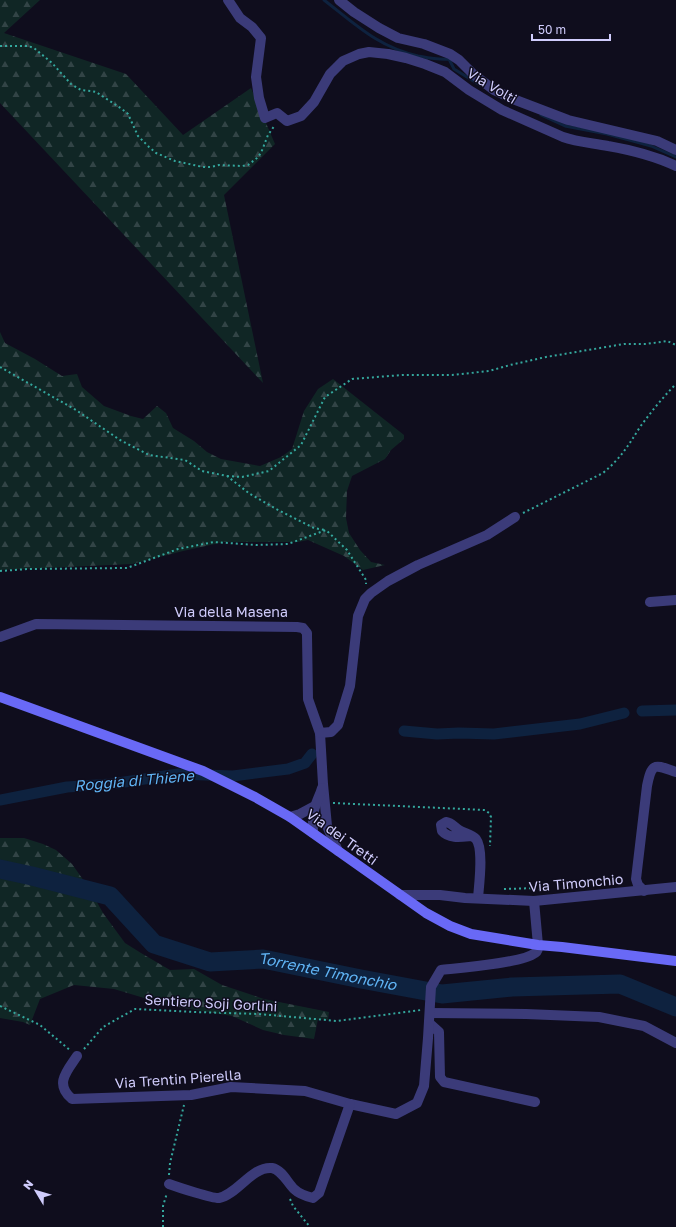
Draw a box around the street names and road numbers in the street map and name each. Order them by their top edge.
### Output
street label: Via Volti [464,64,520,107]
street label: Via della Masena [174,603,288,620]
street label: Via dei Tretti [303,805,381,868]
street label: Via Timonchio [528,870,624,895]
street label: Sentiero Soji Gorlini [144,991,278,1014]
street label: Via Trentin Pierella [114,1066,242,1091]

